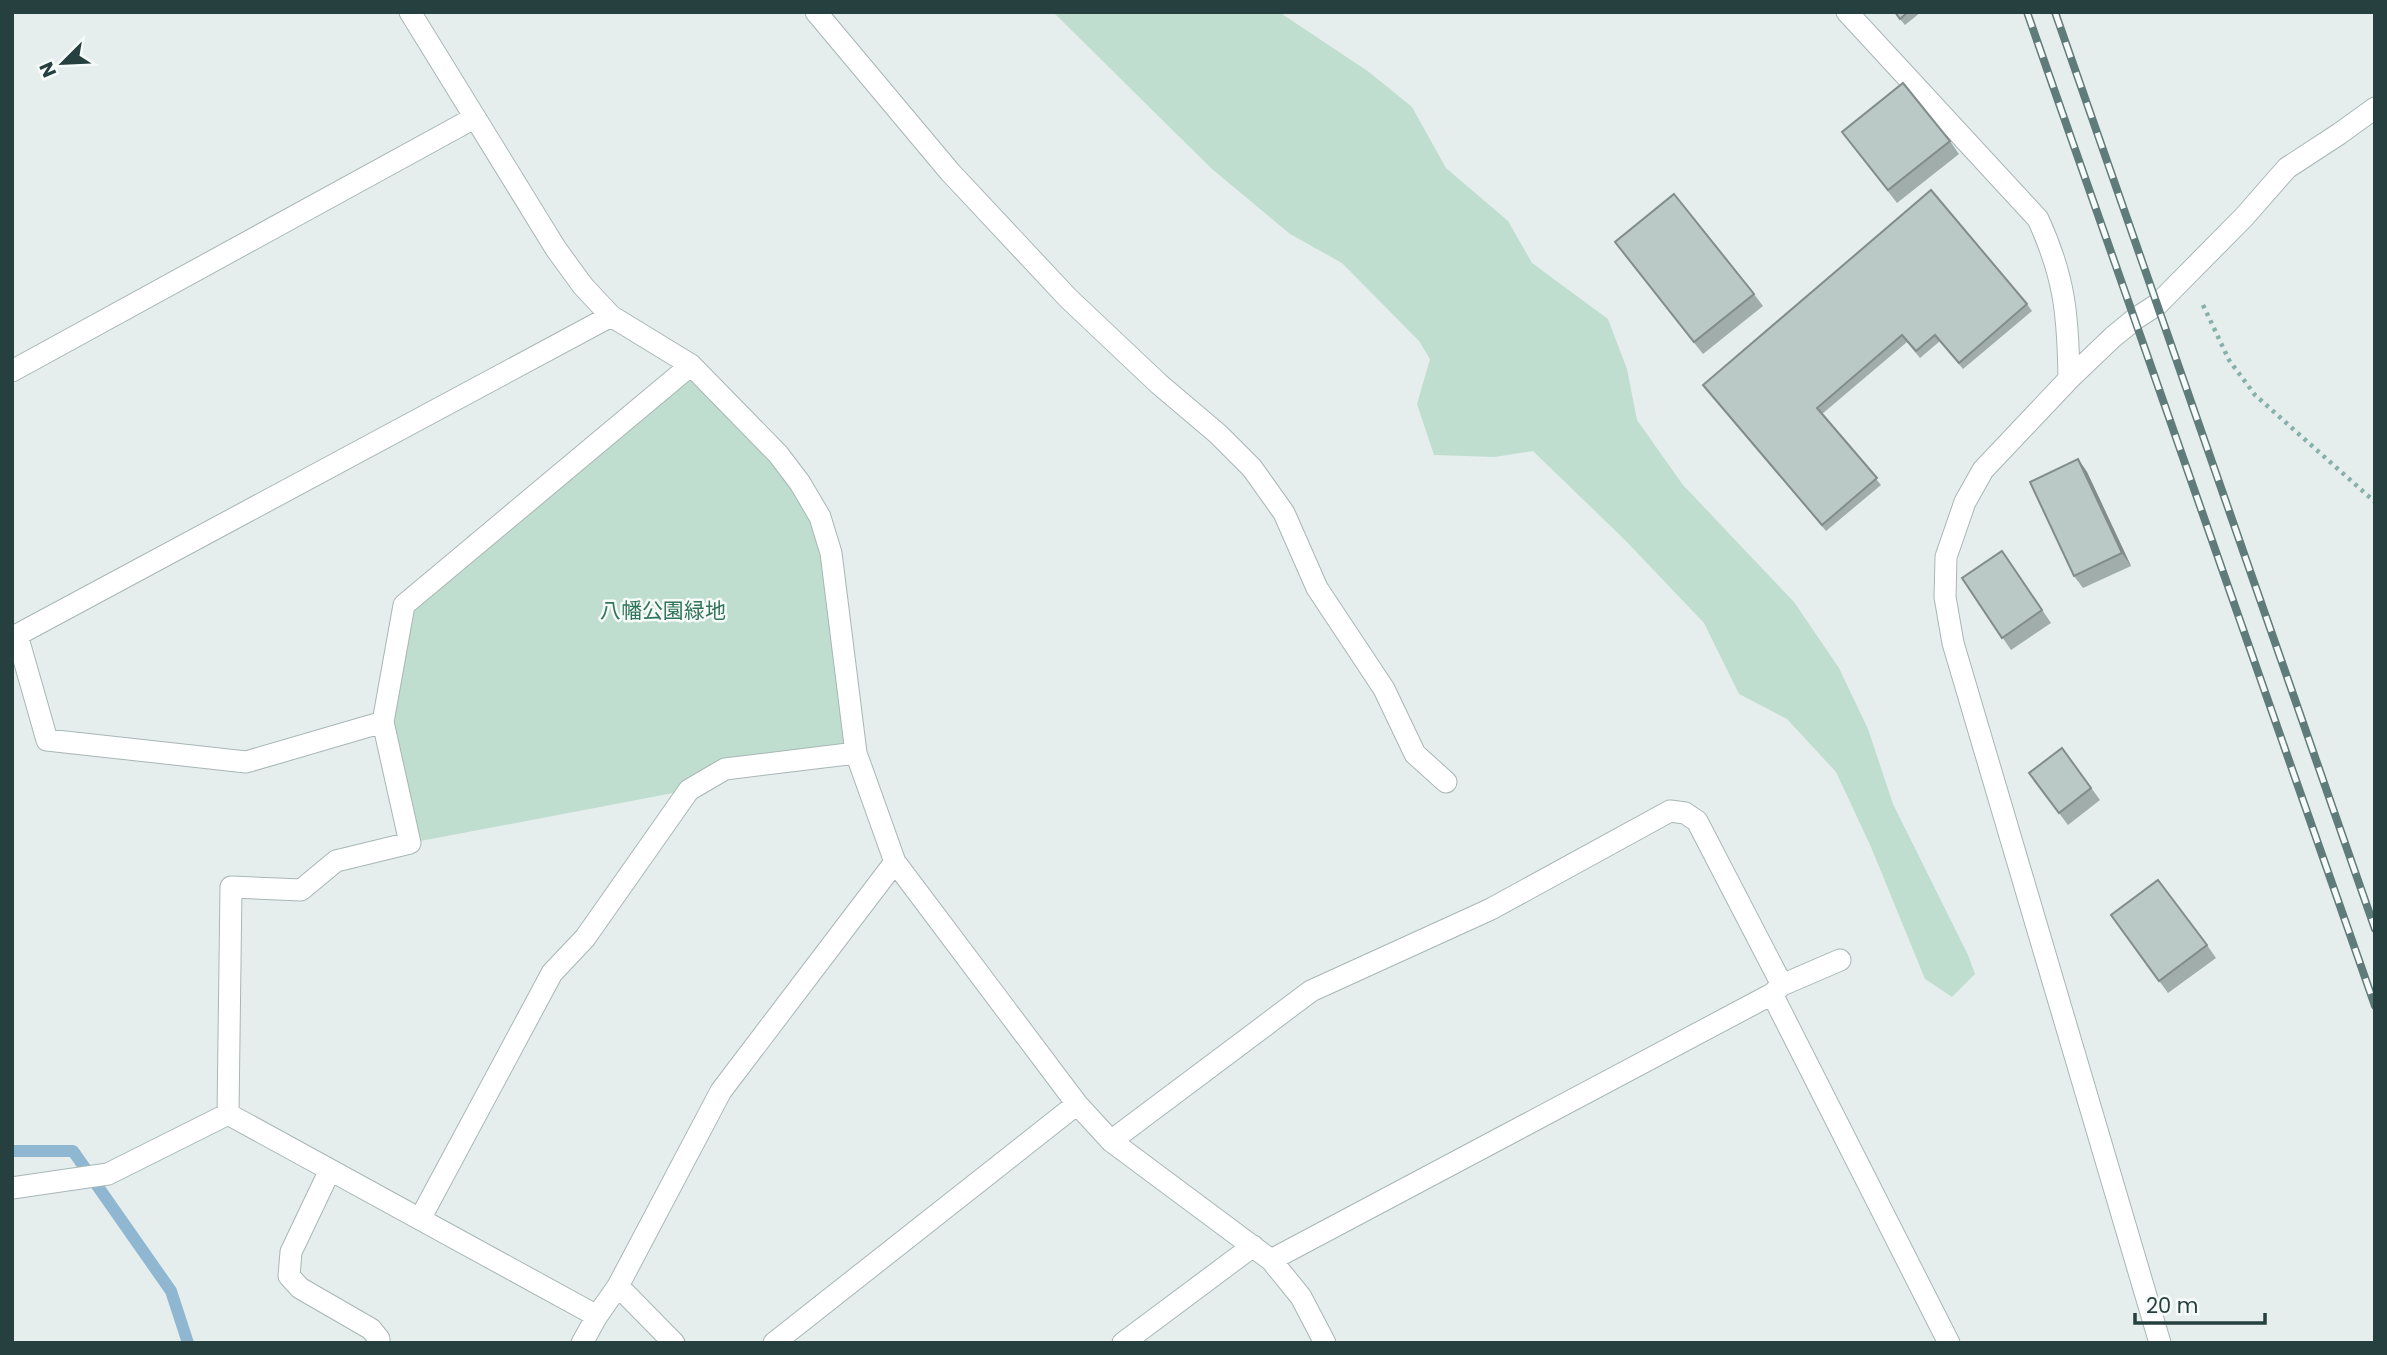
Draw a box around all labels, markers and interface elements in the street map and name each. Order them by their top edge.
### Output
north arrow [28,28,98,98]
text: N [33,58,63,82]
park label: 八幡公園緑地 [600,596,726,625]
scale bar [2135,1282,2264,1326]
text: 20 m [2146,1291,2199,1320]

